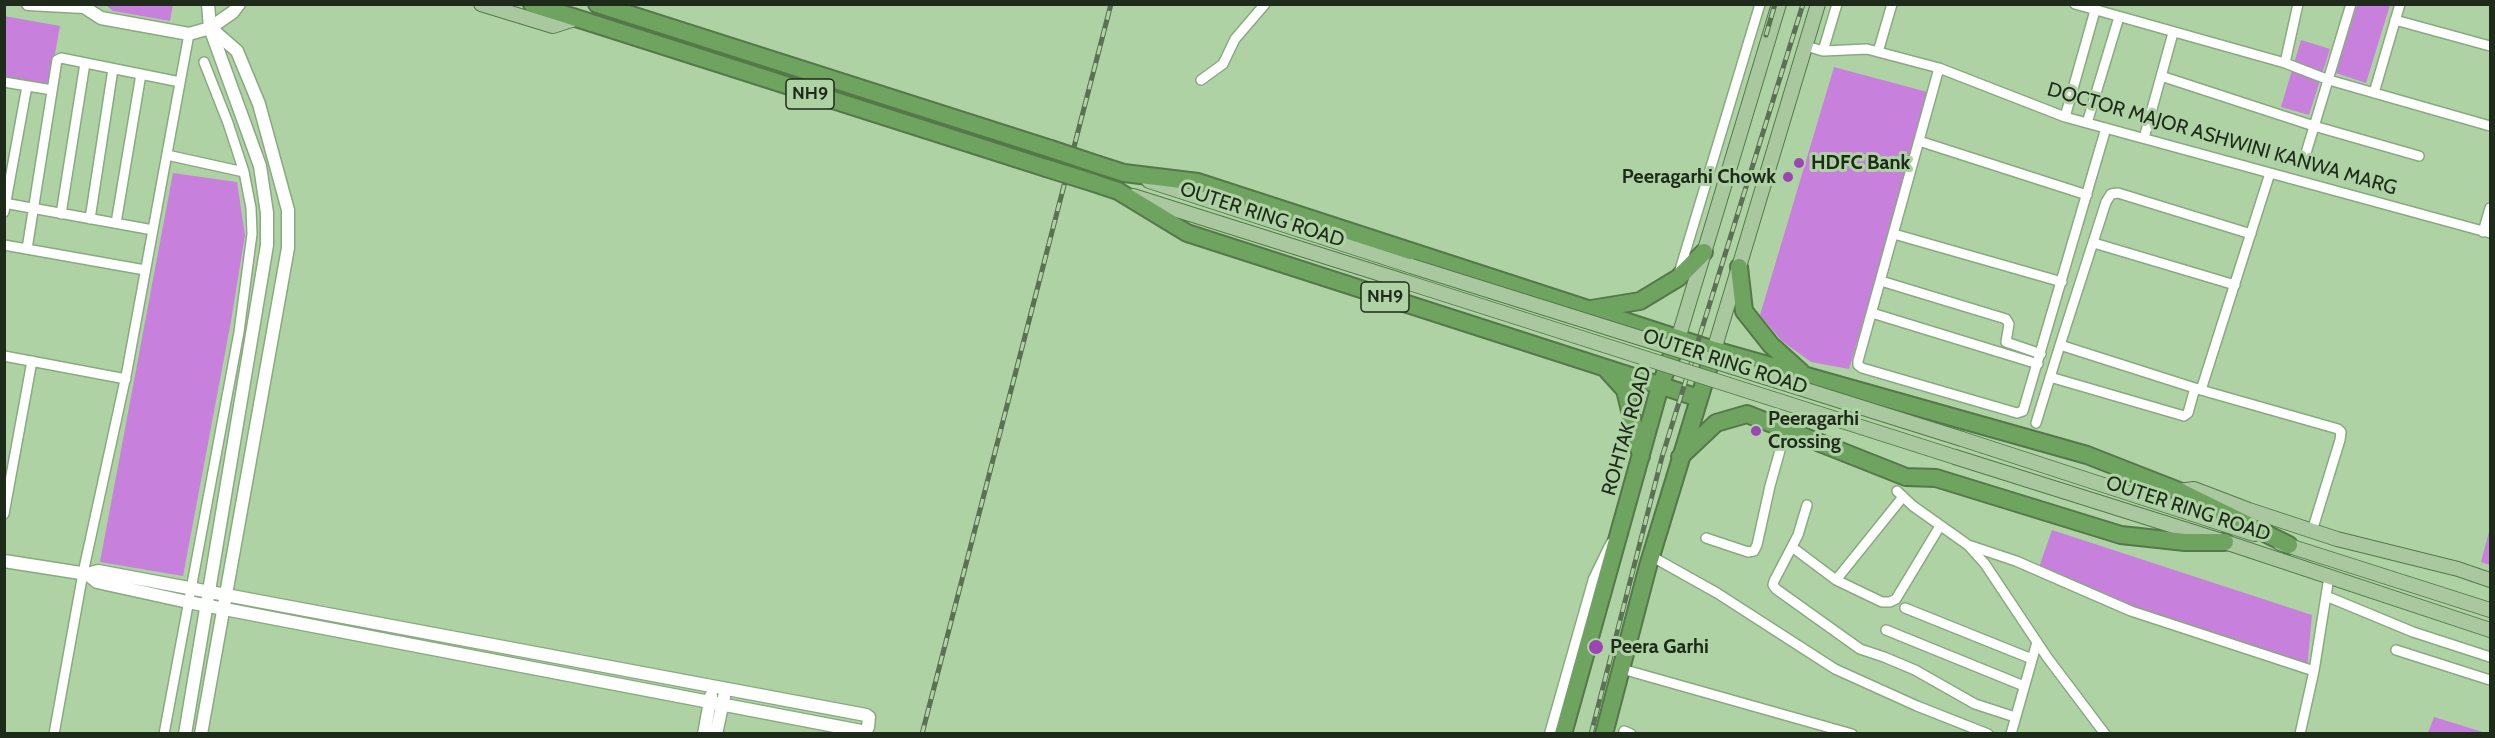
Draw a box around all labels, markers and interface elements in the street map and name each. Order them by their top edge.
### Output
street label: DOCTOR MAJOR ASHWINI KANWA MARG [2044,77,2400,201]
road number: NH9 [786,79,834,109]
place label: HDFC Bank [1811,151,1910,175]
marker: HDFC Bank [1792,156,1806,170]
place label: Peeragarhi Chowk [1622,165,1776,189]
marker: Peeragarhi Chowk [1781,170,1795,184]
street label: OUTER RING ROAD [1177,177,1347,253]
road number: NH9 [1361,282,1409,312]
street label: OUTER RING ROAD [1640,324,1810,400]
street label: ROHTAK ROAD [1597,364,1657,498]
place label: Peeragarhi Crossing [1768,407,1859,454]
marker: Peeragarhi Crossing [1749,424,1763,438]
street label: OUTER RING ROAD [2103,471,2273,547]
place label: Peera Garhi [1610,635,1709,659]
marker: Peera Garhi [1587,638,1605,656]

